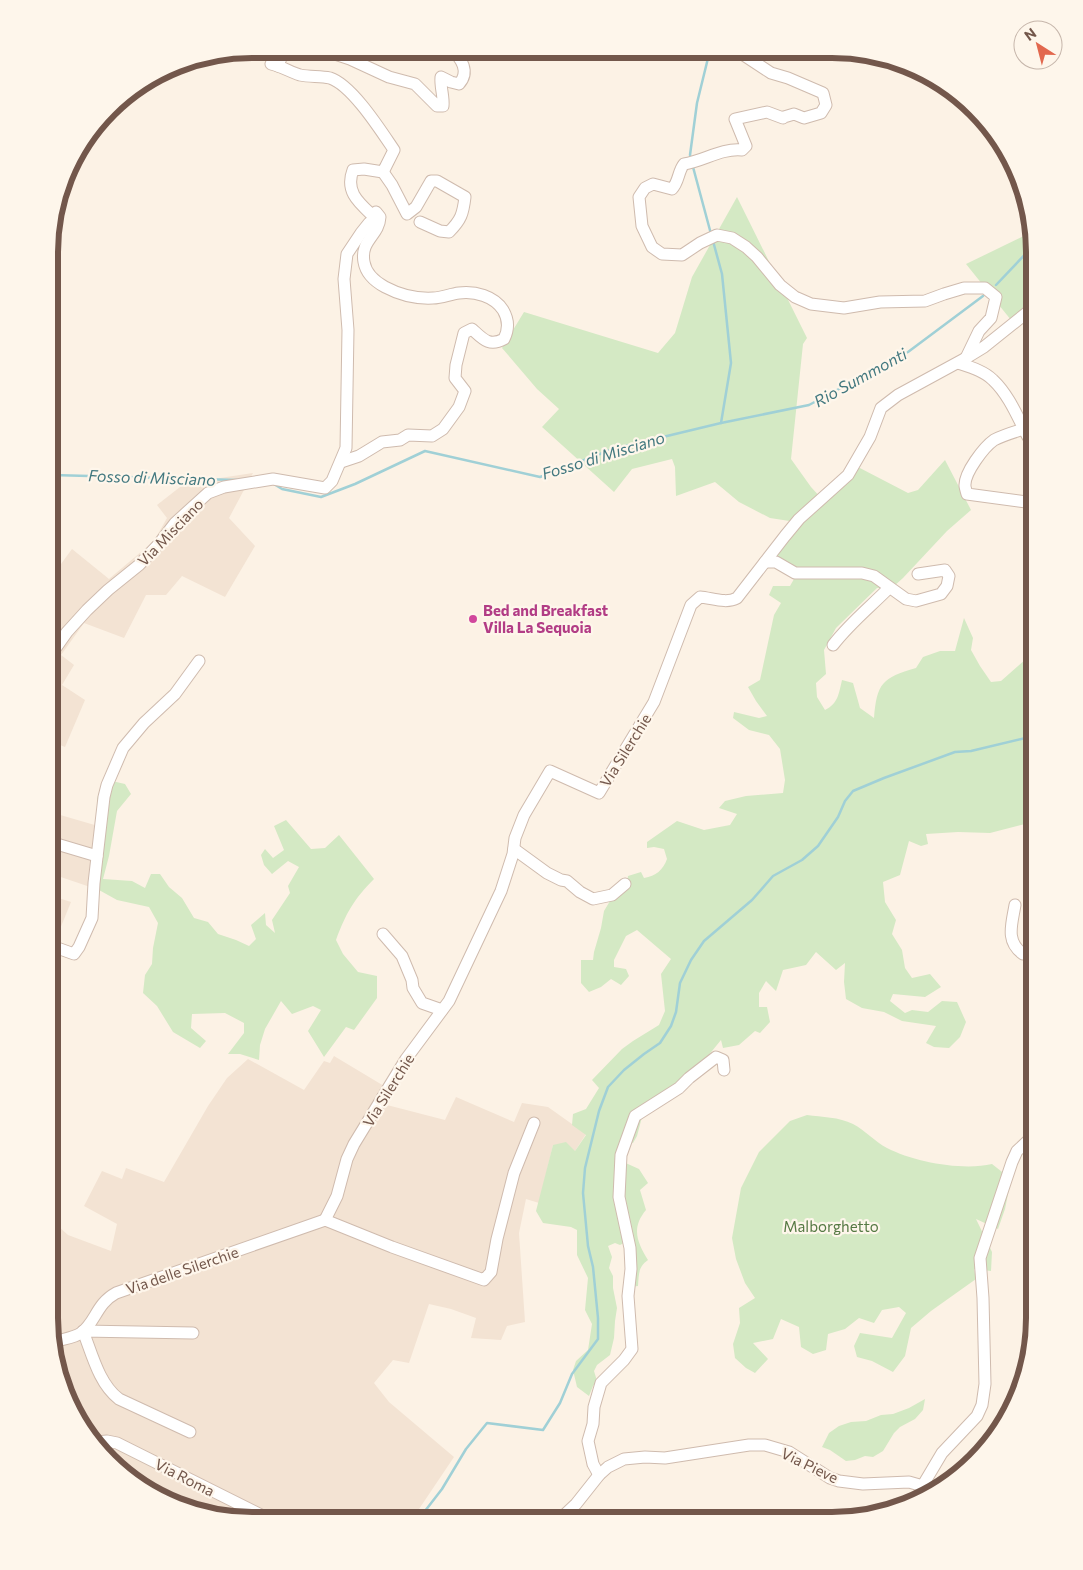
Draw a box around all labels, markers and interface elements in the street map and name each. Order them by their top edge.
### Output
north arrow [1013,20,1063,70]
text: N [1021,24,1039,44]
water label: Rio Summonti [810,343,910,410]
water label: Fosso di Misciano [539,427,667,483]
water label: Fosso di Misciano [88,465,216,489]
street label: Via Misciano [133,495,207,569]
place label: Bed and Breakfast Villa La Sequoia [483,601,608,636]
marker: Bed and Breakfast Villa La Sequoia [467,613,479,625]
street label: Via Silerchie [595,710,655,790]
street label: Via Silerchie [358,1050,418,1130]
park label: Malborghetto [783,1217,879,1235]
street label: Via delle Silerchie [123,1242,241,1298]
street label: Via Pieve [779,1443,842,1487]
street label: Via Roma [152,1454,218,1500]

